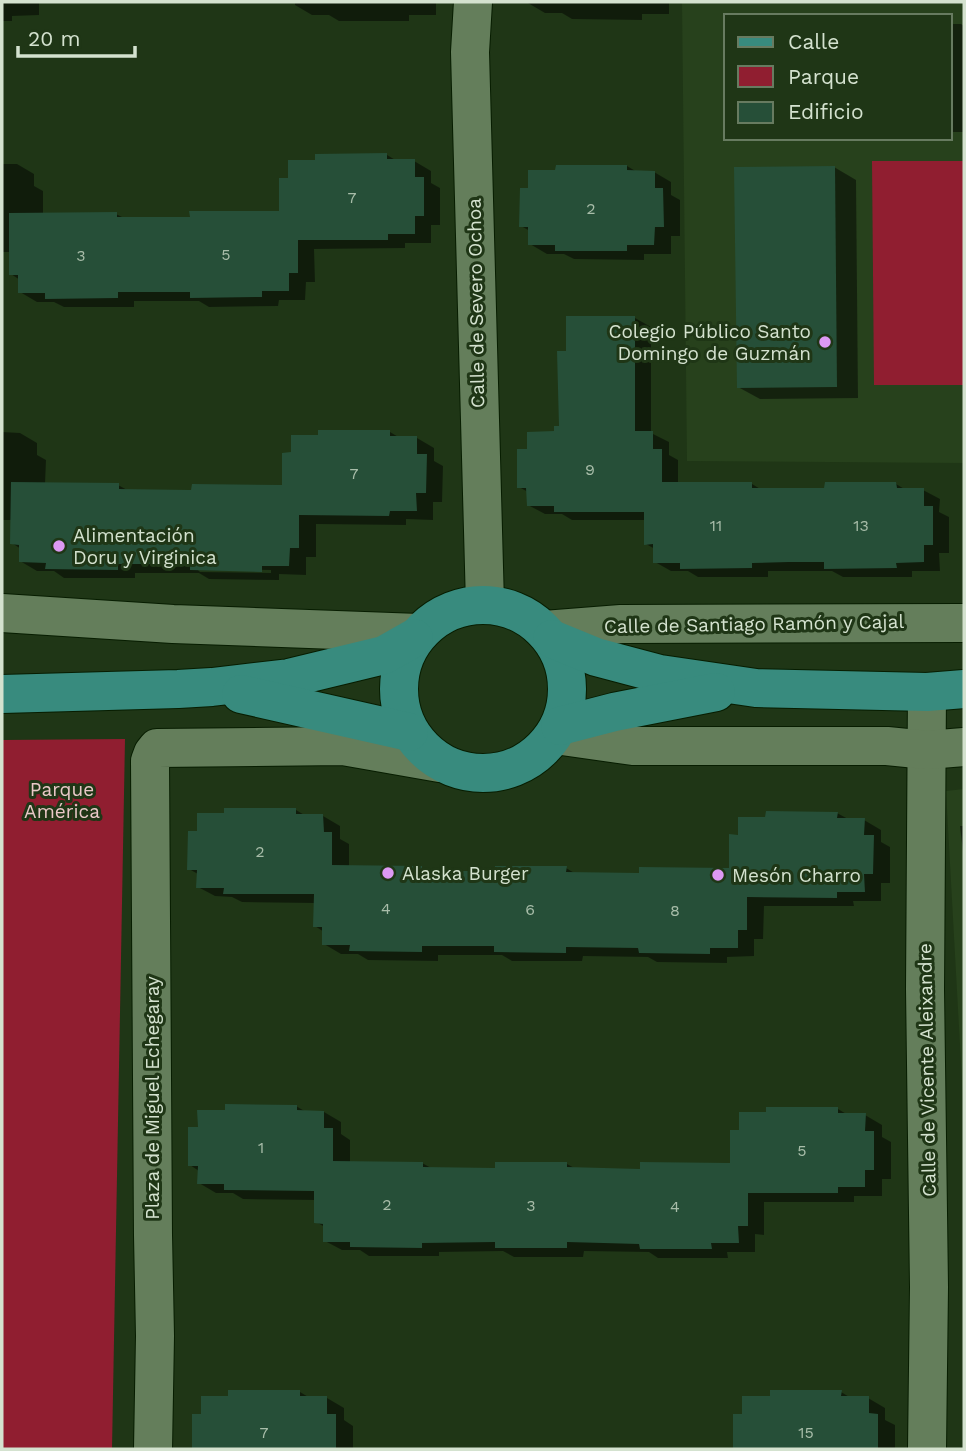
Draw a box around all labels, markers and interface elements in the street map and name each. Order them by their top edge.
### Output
scale bar [18,14,135,58]
legend [724,14,952,140]
text: 20 m [28,26,80,51]
text: Calle [788,29,839,54]
text: Parque [788,64,859,89]
text: Edificio [788,99,864,124]
house number: 7 [348,188,357,207]
street label: Calle de Severo Ochoa [463,198,489,408]
house number: 2 [586,199,596,218]
house number: 5 [221,245,231,264]
house number: 3 [76,246,86,265]
place label: Colegio Público Santo Domingo de Guzmán [608,320,811,365]
marker: Colegio Público Santo Domingo de Guzmán [817,334,833,350]
house number: 9 [585,460,595,479]
house number: 7 [350,464,359,483]
house number: 11 [710,516,722,535]
house number: 13 [853,516,869,535]
place label: Alimentación Doru y Virginica [73,524,217,569]
marker: Alimentación Doru y Virginica [51,538,67,554]
street label: Calle de Santiago Ramón y Cajal [604,610,904,638]
park label: Parque América [24,778,100,823]
house number: 2 [255,842,265,861]
place label: Alaska Burger [402,862,529,885]
place label: Mesón Charro [732,864,861,887]
marker: Alaska Burger [380,865,396,881]
marker: Mesón Charro [710,867,726,883]
house number: 4 [381,899,391,918]
house number: 6 [525,900,535,919]
house number: 8 [670,901,680,920]
street label: Calle de Vicente Aleixandre [913,943,941,1197]
street label: Plaza de Miguel Echegaray [141,976,164,1220]
house number: 1 [258,1138,264,1157]
house number: 5 [797,1141,807,1160]
house number: 2 [382,1195,392,1214]
house number: 3 [526,1196,536,1215]
house number: 4 [670,1197,680,1216]
house number: 7 [260,1423,269,1442]
house number: 15 [798,1423,814,1442]

